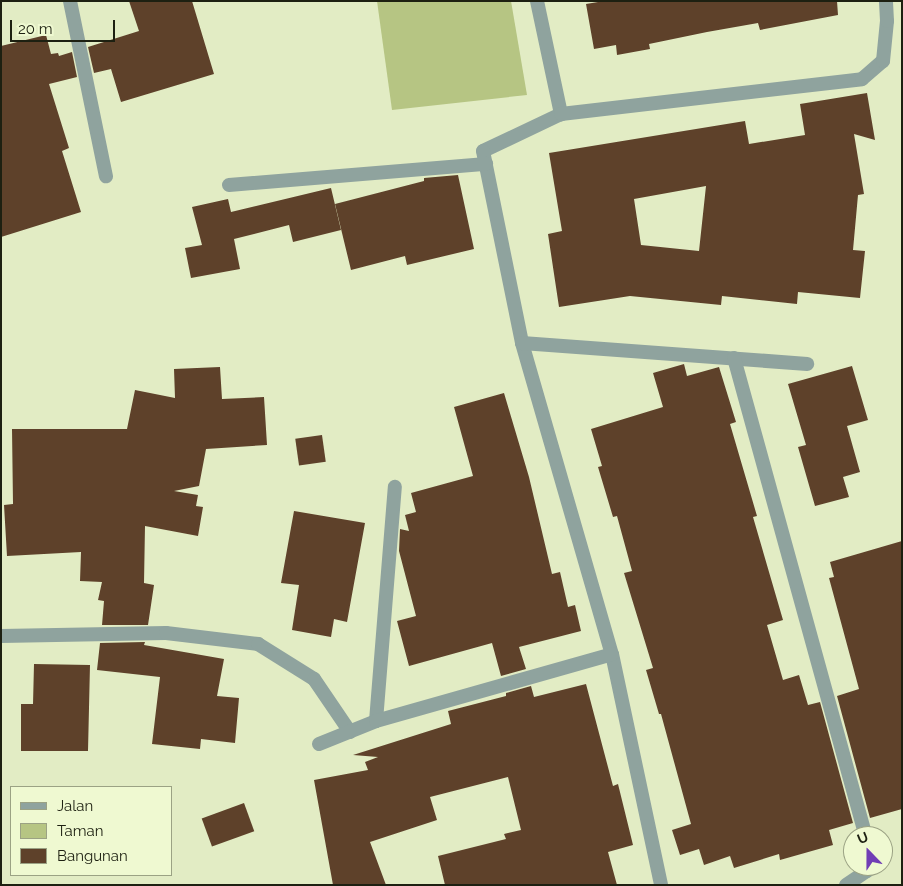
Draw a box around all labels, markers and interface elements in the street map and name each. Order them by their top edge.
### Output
scale bar [12,10,118,42]
text: 20 m [18,20,53,38]
legend [10,786,172,876]
text: Jalan [57,797,93,815]
text: Taman [57,822,103,840]
north arrow [843,826,893,876]
text: U [855,829,871,847]
text: Bangunan [57,847,128,865]

